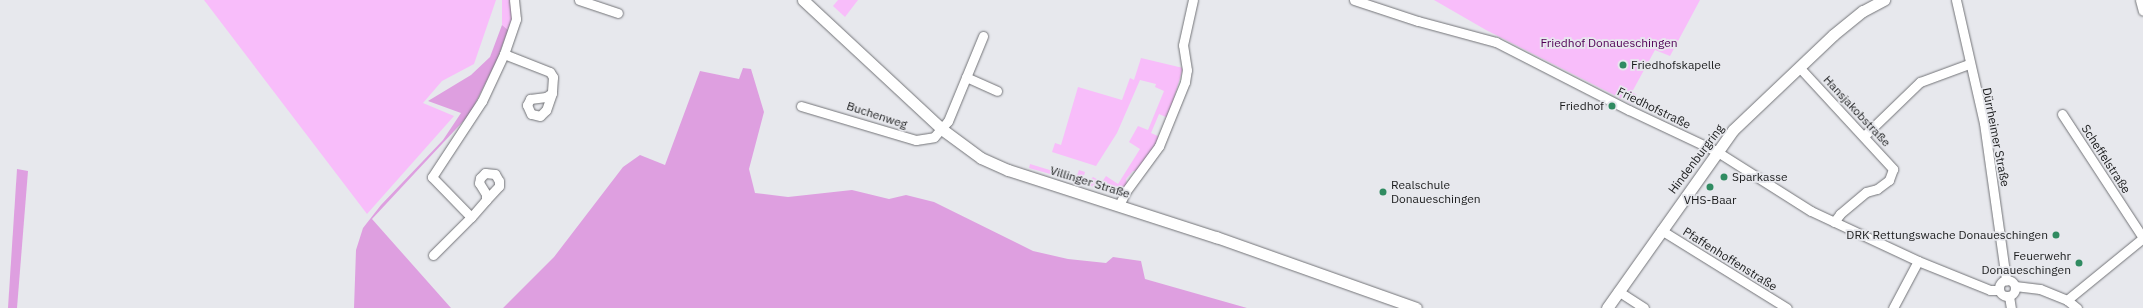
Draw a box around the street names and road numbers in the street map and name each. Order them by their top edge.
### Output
street label: Hansjakobstraße [1820,73,1894,149]
street label: Friedhofstraße [1615,84,1693,132]
street label: Dürrheimer Straße [1979,86,2013,188]
street label: Buchenweg [845,98,909,132]
street label: Hindenburgring [1665,121,1727,197]
street label: Scheffelstraße [2078,122,2134,196]
street label: Villinger Straße [1048,163,1132,201]
street label: Pfaffenhoffenstraße [1680,224,1780,294]

